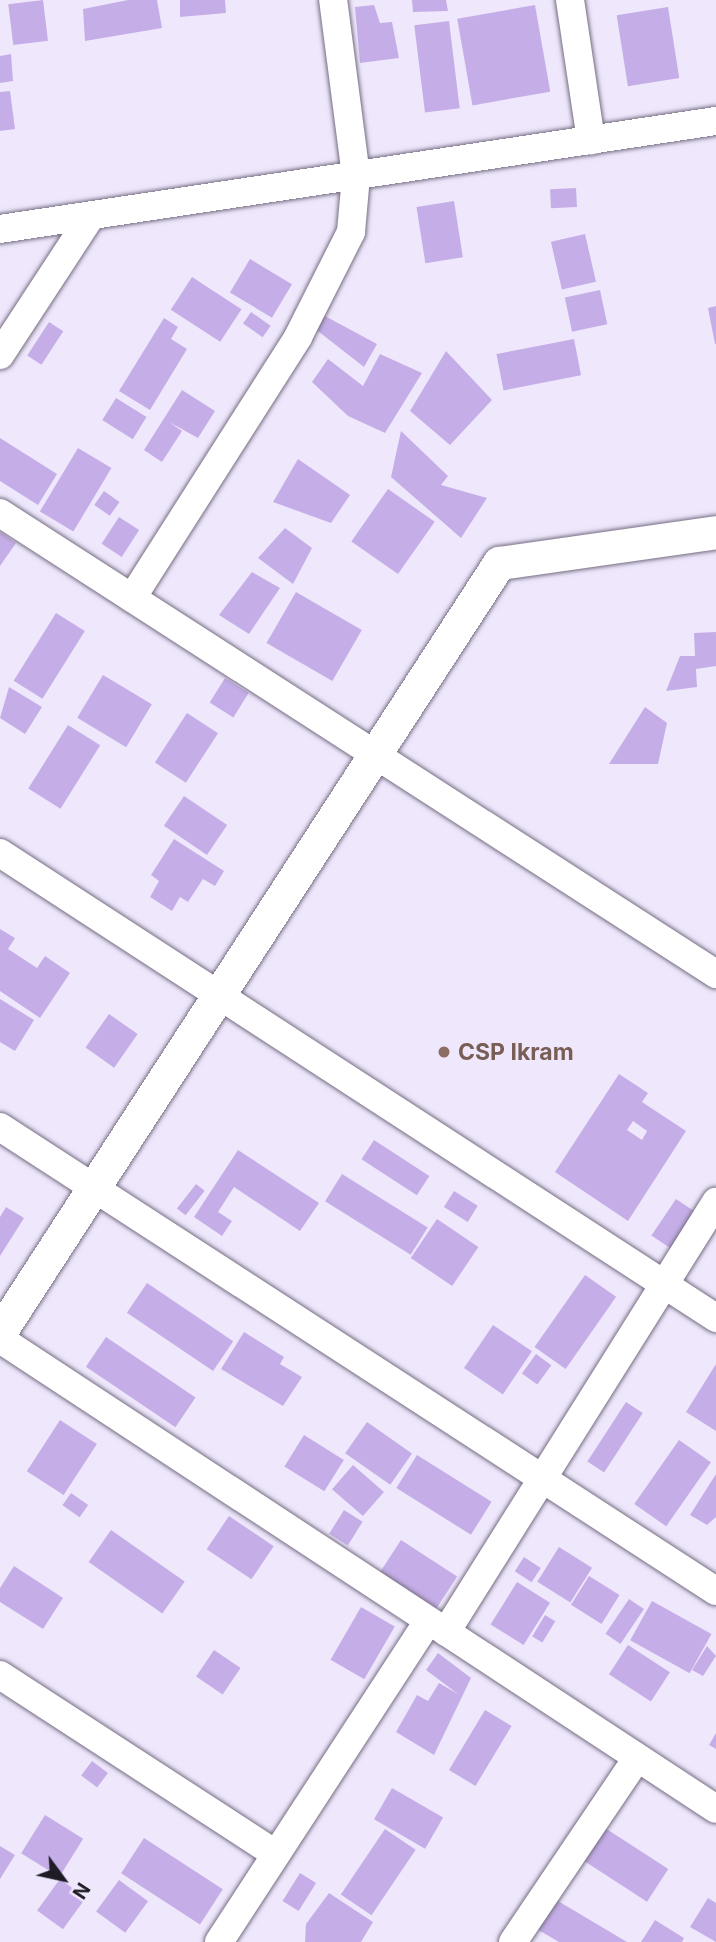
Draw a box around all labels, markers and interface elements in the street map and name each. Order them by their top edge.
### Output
place label: CSP Ikram [458,1038,574,1066]
marker: CSP Ikram [436,1044,452,1060]
north arrow [28,1844,98,1914]
text: N [67,1878,95,1903]

